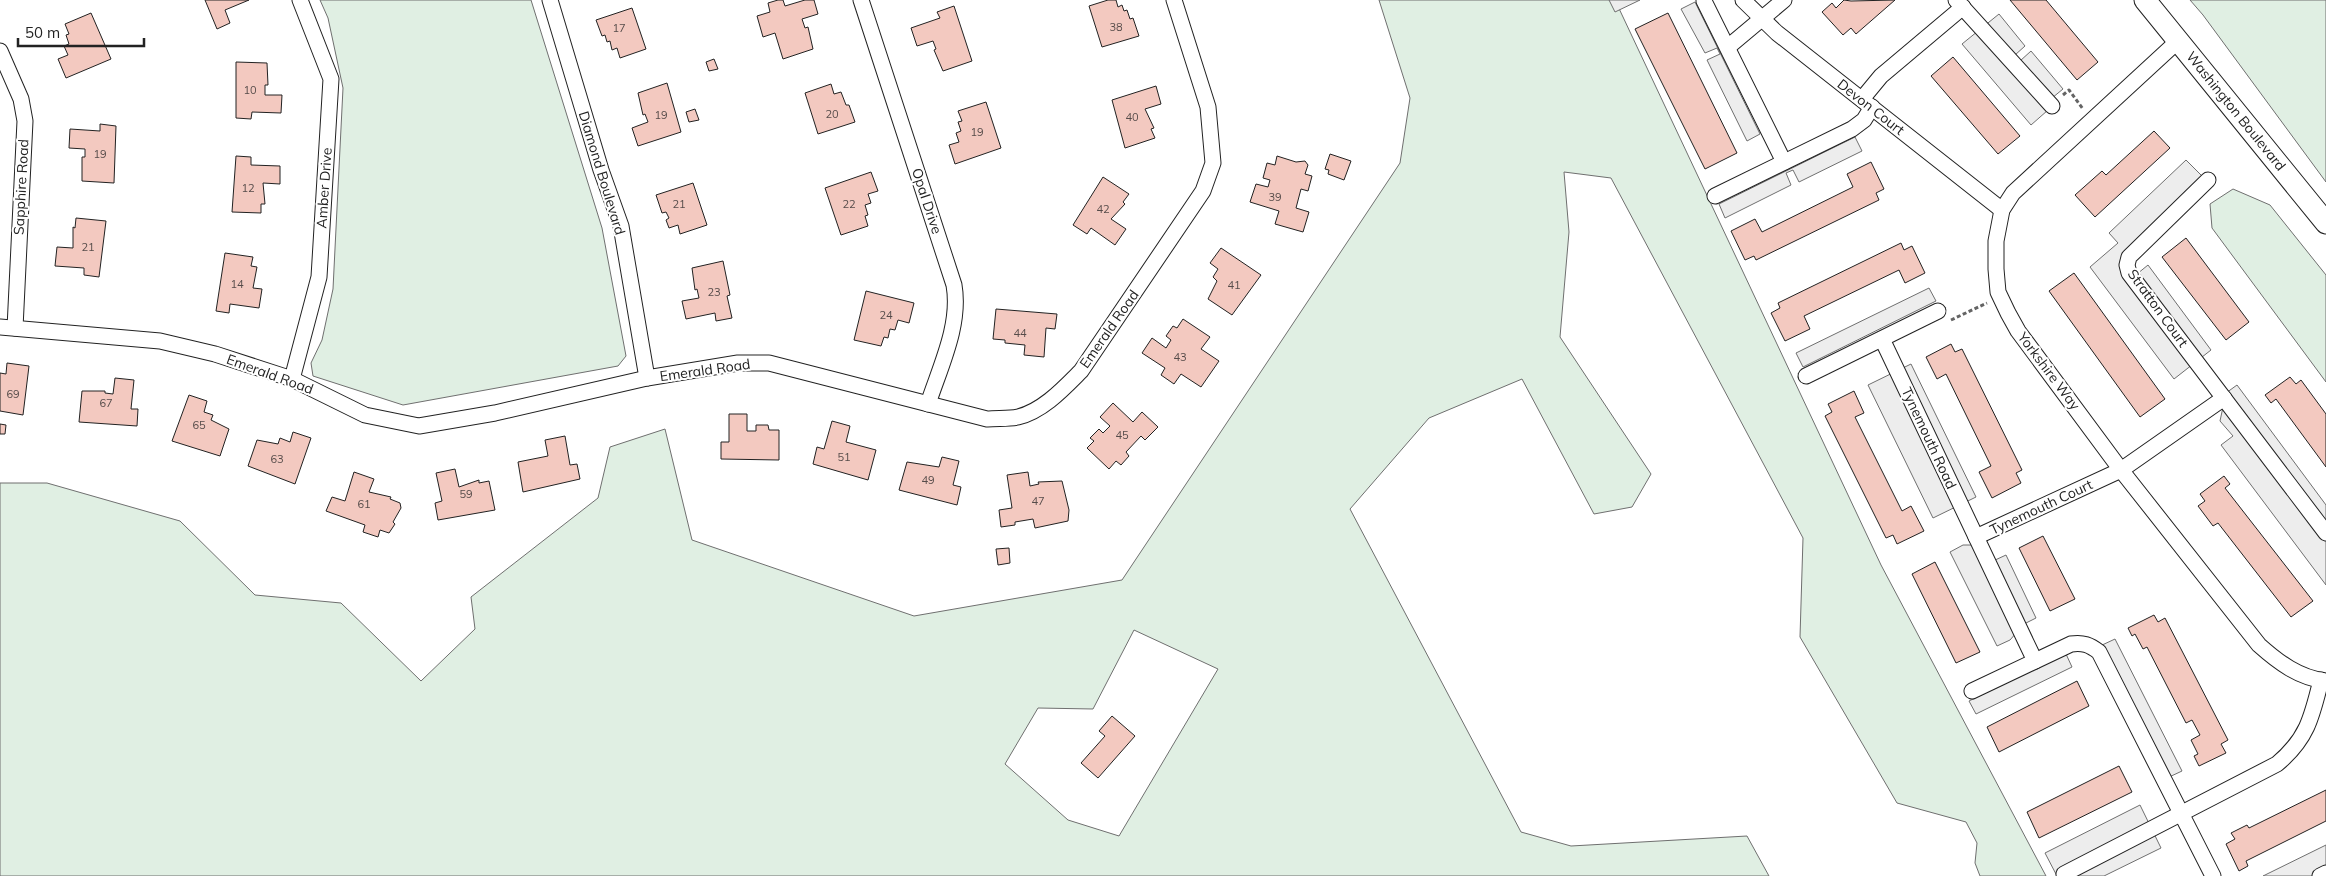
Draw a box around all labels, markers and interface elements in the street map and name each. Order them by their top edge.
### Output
scale bar [18,15,144,47]
house number: 38 [1109,20,1123,34]
house number: 17 [612,21,626,35]
text: 50 m [25,23,60,42]
street label: Washington Boulevard [2182,48,2290,174]
street label: Devon Court [1834,75,1908,139]
house number: 10 [243,83,257,97]
house number: 20 [825,107,839,121]
house number: 19 [654,108,668,122]
street label: Diamond Boulevard [575,109,629,237]
house number: 40 [1125,110,1139,124]
house number: 19 [970,125,984,139]
street label: Sapphire Road [9,139,33,235]
house number: 19 [93,147,107,161]
street label: Amber Drive [312,147,336,229]
street label: Opal Drive [908,166,946,236]
house number: 12 [241,181,255,195]
house number: 39 [1268,190,1282,204]
house number: 21 [672,197,686,211]
house number: 22 [842,197,856,211]
house number: 42 [1096,202,1110,216]
house number: 21 [81,240,95,254]
street label: Stratton Court [2124,266,2192,351]
house number: 14 [230,277,244,291]
house number: 41 [1227,278,1241,292]
house number: 23 [707,285,721,299]
street label: Emerald Road [1075,286,1143,372]
house number: 24 [879,308,893,322]
house number: 44 [1013,326,1027,340]
street label: Yorkshire Way [2013,328,2084,414]
street label: Emerald Road [224,350,316,398]
house number: 43 [1173,350,1187,364]
street label: Emerald Road [659,355,751,385]
street label: Tynemouth Road [1898,384,1960,492]
house number: 69 [6,387,20,401]
house number: 67 [99,396,113,410]
house number: 65 [192,418,206,432]
house number: 45 [1115,428,1129,442]
house number: 51 [837,450,851,464]
house number: 63 [270,452,284,466]
house number: 49 [921,473,935,487]
street label: Tynemouth Court [1987,475,2095,539]
house number: 59 [459,487,473,501]
house number: 47 [1031,494,1045,508]
house number: 61 [357,497,371,511]

